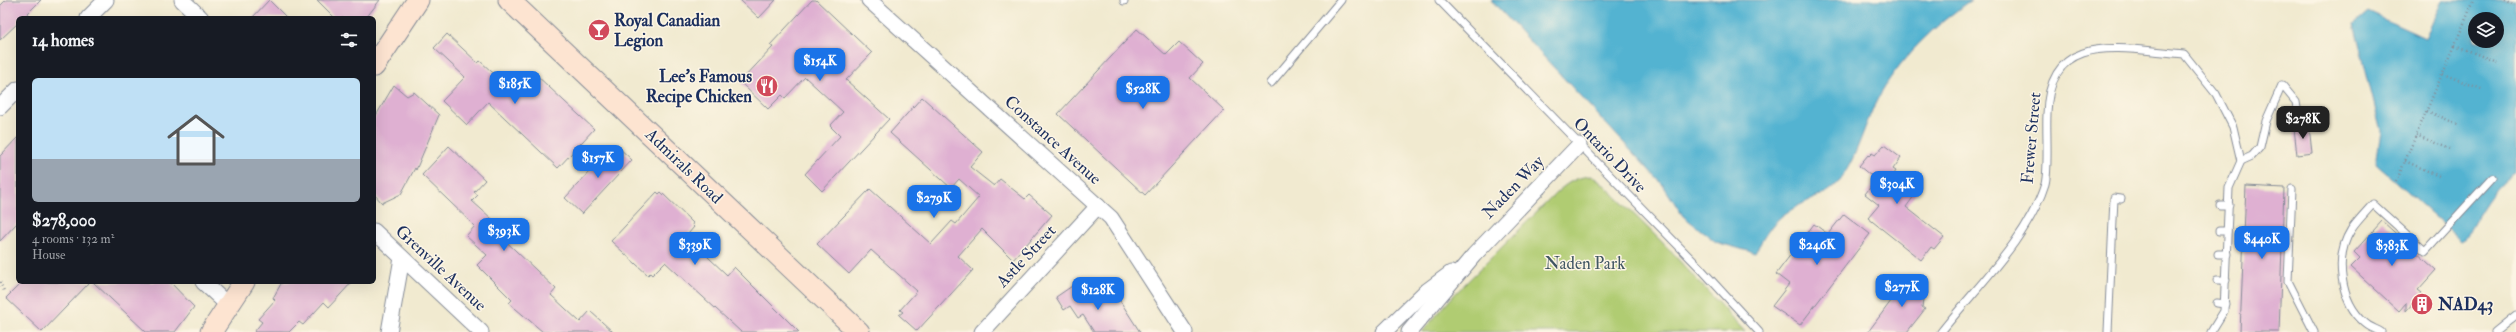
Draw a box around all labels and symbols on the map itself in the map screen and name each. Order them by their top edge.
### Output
place label: Royal Canadian Legion [614,10,720,52]
bar icon: Royal Canadian Legion [586,17,612,43]
pin: $154K [792,48,848,82]
place label: Lee's Famous Recipe Chicken [646,66,752,108]
pin: $185K [487,71,543,105]
restaurant icon: Lee's Famous Recipe Chicken [754,73,780,99]
pin: $528K [1115,76,1171,110]
street label: Constance Avenue [1000,91,1106,189]
street label: Frewer Street [2017,91,2046,185]
pin: $278K [2275,106,2331,140]
street label: Ontario Drive [1569,113,1651,197]
street label: Admirals Road [640,123,728,209]
pin: $157K [570,145,626,179]
street label: Naden Way [1478,151,1549,224]
pin: $304K [1869,171,1925,205]
pin: $279K [906,185,962,219]
pin: $393K [476,218,532,252]
street label: Astle Street [991,220,1061,292]
street label: Grenville Avenue [391,221,491,315]
pin: $440K [2234,226,2290,260]
pin: $339K [667,232,723,266]
pin: $246K [1789,232,1845,266]
pin: $383K [2364,233,2420,267]
park label: Naden Park [1545,253,1625,274]
pin: $277K [1874,274,1930,308]
pin: $128K [1070,277,1126,311]
building icon: NAD43 [2409,291,2435,317]
place label: NAD43 [2437,294,2493,315]

